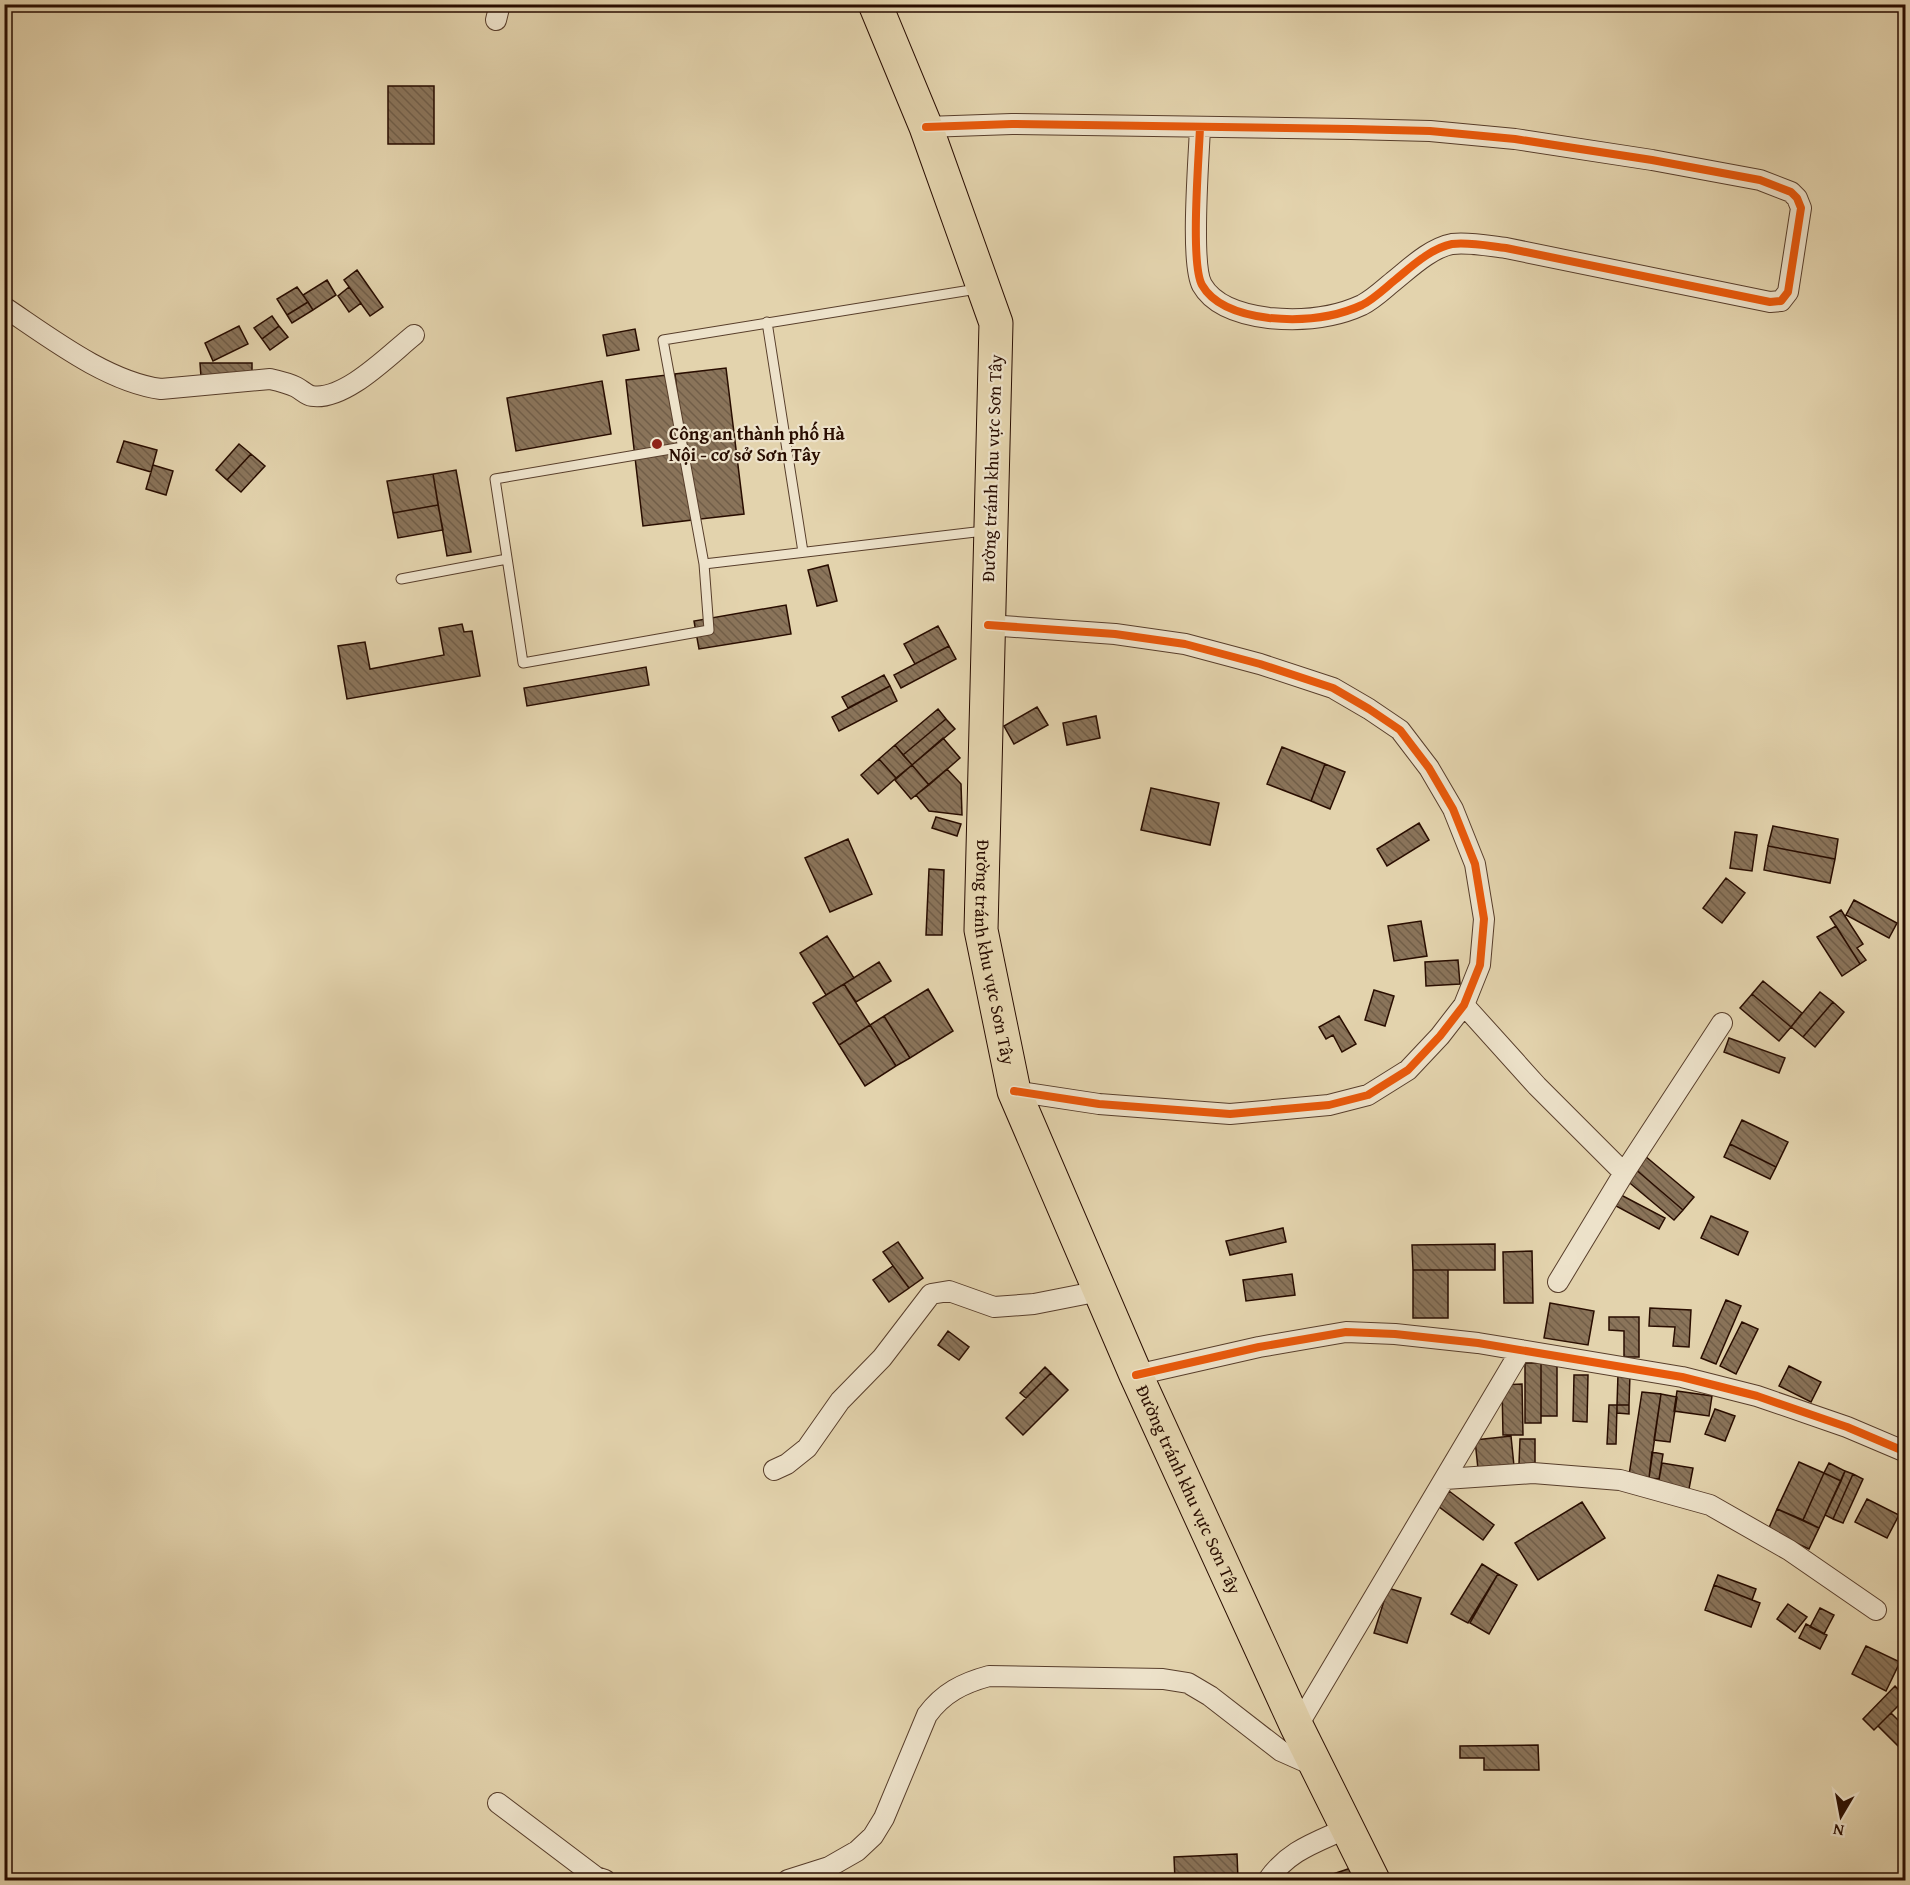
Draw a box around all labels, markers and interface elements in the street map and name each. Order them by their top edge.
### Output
street label: Đường tránh khu vực Sơn Tây [974,354,1009,582]
place label: Công an thành phố Hà Nội - cơ sở Sơn Tây [669,420,845,468]
marker: Công an thành phố Hà Nội - cơ sở Sơn Tây [650,437,664,451]
street label: Đường tránh khu vực Sơn Tây [968,839,1022,1067]
street label: Đường tránh khu vực Sơn Tây [1129,1380,1249,1599]
north arrow [1811,1786,1871,1846]
text: N [1831,1818,1846,1844]

